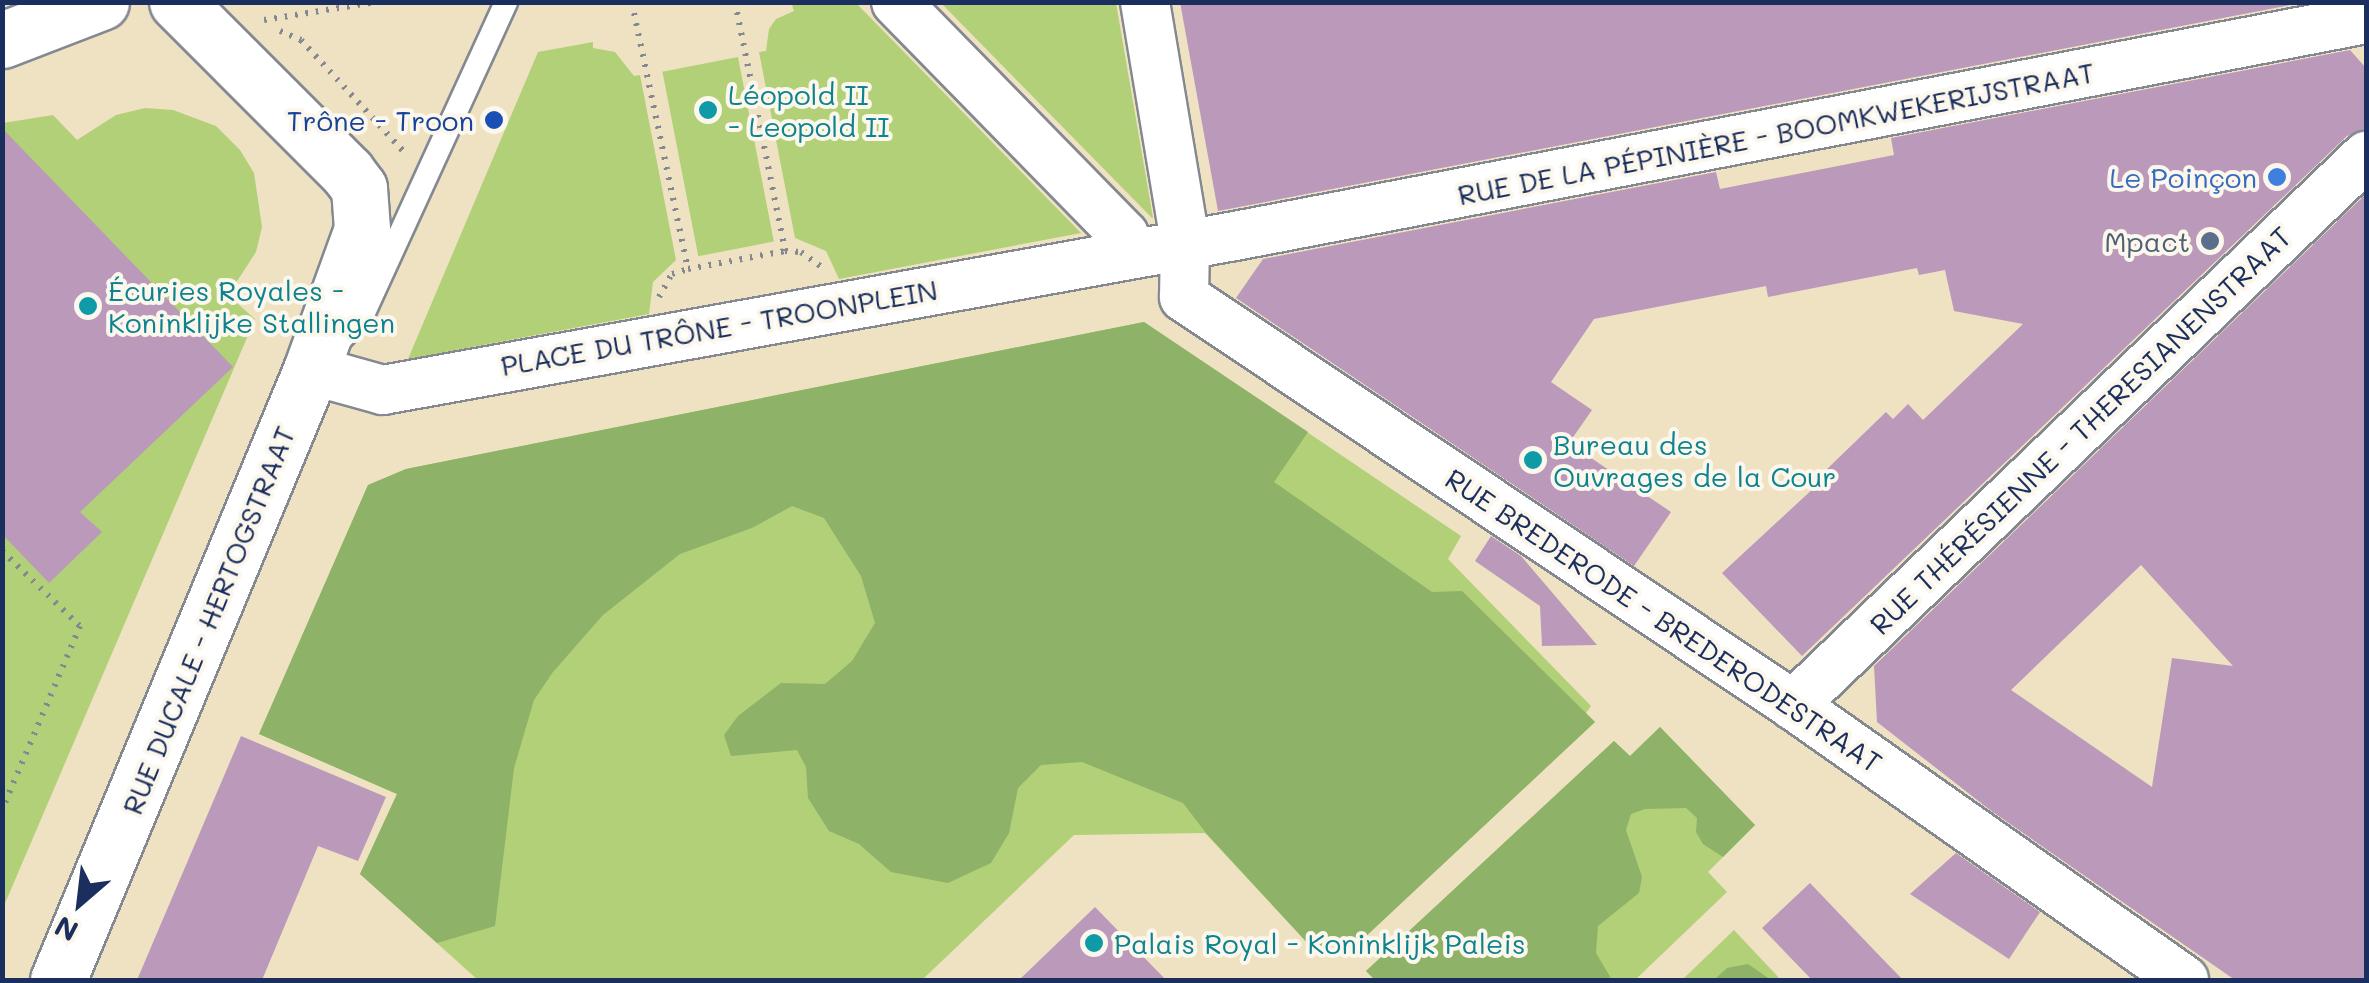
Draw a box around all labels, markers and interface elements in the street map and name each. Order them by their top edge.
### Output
street label: RUE DE LA PÉPINIÈRE - BOOMKWEKERIJSTRAAT [1455,55,2097,211]
place label: Léopold II - Leopold II [728,77,890,143]
marker: Léopold II - Leopold II [697,99,719,121]
place label: Trône - Troon [287,103,474,137]
marker: Trône - Troon [483,109,505,131]
place label: Le Poinçon [2110,160,2257,194]
marker: Le Poinçon [2266,166,2288,188]
street label: RUE THÉRÉSIENNE - THERESIANENSTRAAT [1862,219,2298,641]
place label: Mpact [2104,224,2190,258]
marker: Mpact [2199,230,2221,252]
street label: PLACE DU TRÔNE - TROONPLEIN [498,272,940,382]
place label: Écuries Royales - Koninklijke Stallingen [108,273,395,339]
marker: Écuries Royales - Koninklijke Stallingen [77,295,99,317]
street label: RUE DUCALE - HERTOGSTRAAT [115,421,301,819]
place label: Bureau des Ouvrages de la Cour [1553,427,1836,493]
marker: Bureau des Ouvrages de la Cour [1522,449,1544,471]
street label: RUE BREDERODE - BREDERODESTRAAT [1439,461,1889,779]
north arrow [30,853,130,953]
text: N [48,909,84,950]
place label: Palais Royal - Koninklijk Paleis [1114,926,1526,960]
marker: Palais Royal - Koninklijk Paleis [1083,932,1105,954]

